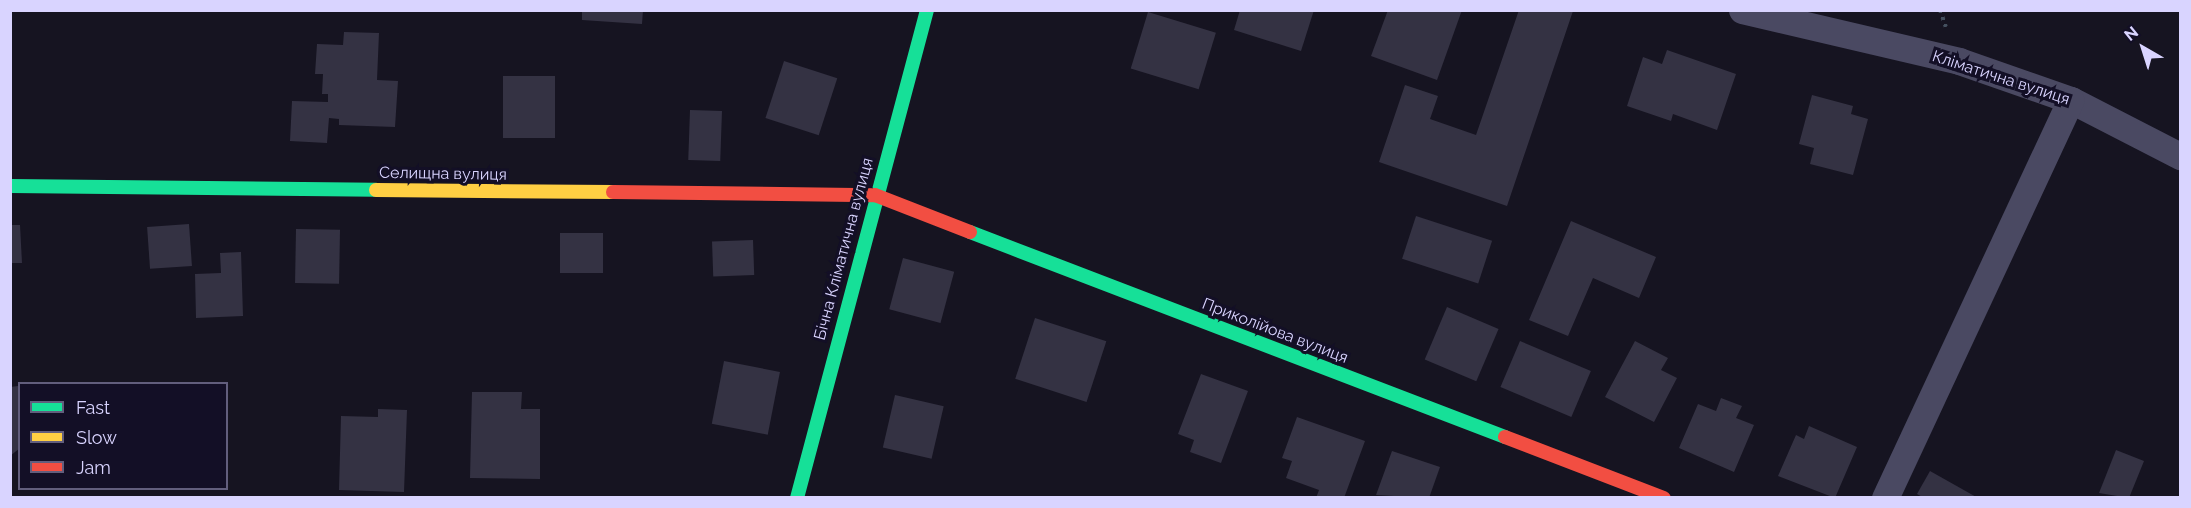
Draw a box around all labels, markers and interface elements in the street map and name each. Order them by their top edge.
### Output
north arrow [2113,18,2173,78]
text: N [2121,22,2142,45]
street label: Кліматична вулиця [1930,47,2072,109]
street label: Бічна Кліматична вулиця [810,156,878,342]
street label: Селищна вулиця [379,163,507,185]
street label: Приколійова вулиця [1199,294,1351,368]
legend [18,382,228,490]
text: Fast [76,397,110,418]
text: Slow [76,427,117,448]
text: Jam [76,457,111,478]

